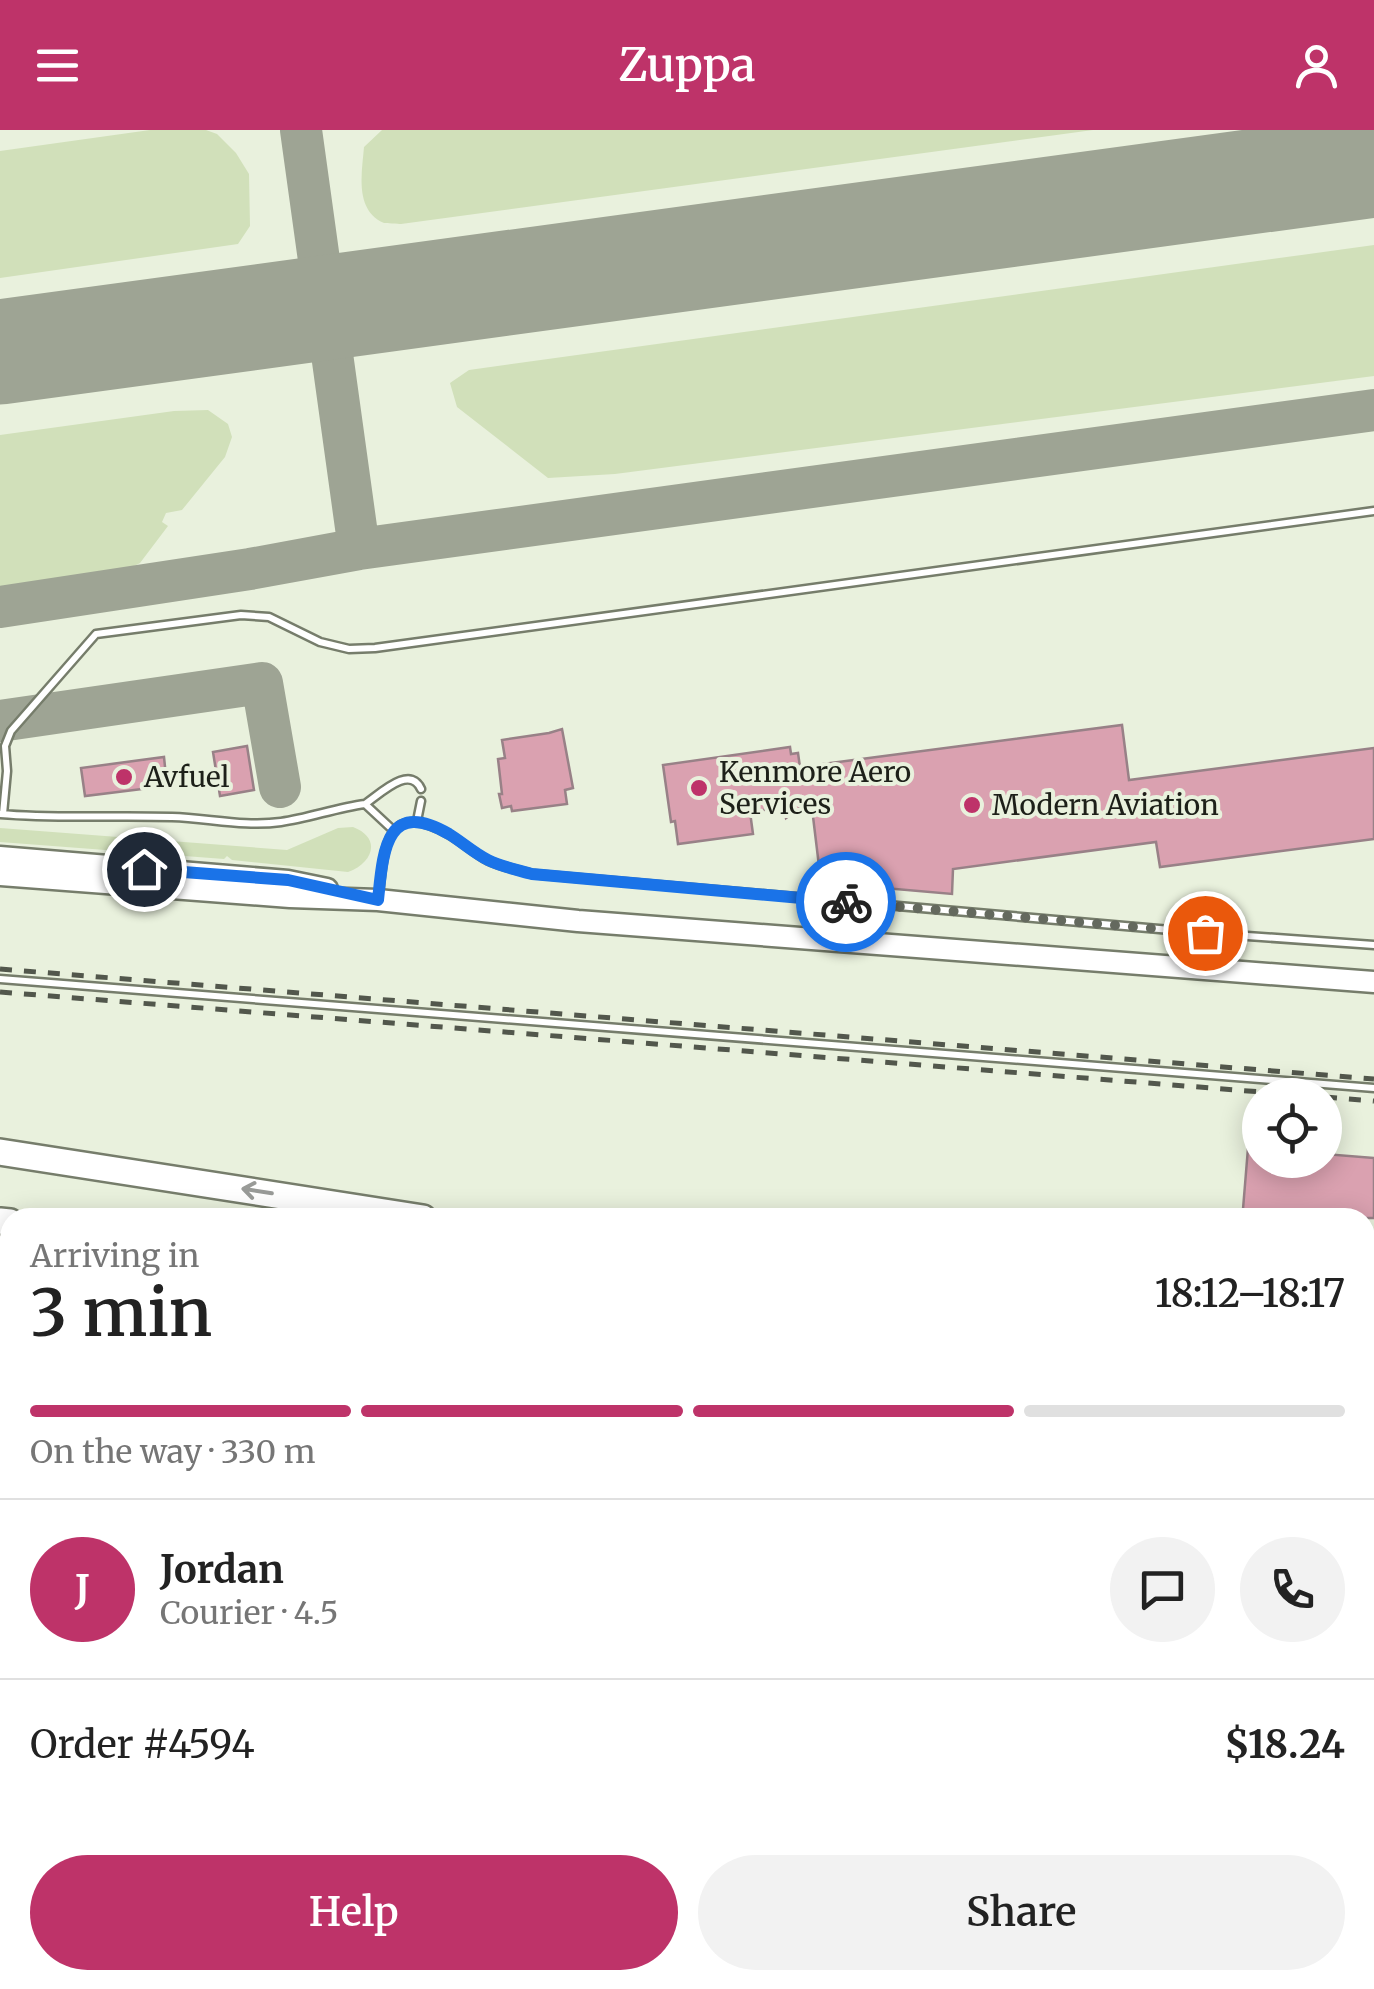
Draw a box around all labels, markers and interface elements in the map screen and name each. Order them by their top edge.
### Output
text: Zuppa [618,37,756,93]
icon: menu [30,38,85,93]
icon: person [1289,38,1344,93]
place label: Kenmore Aero Services [719,754,911,822]
place label: Avfuel [143,759,230,795]
marker: Avfuel [113,766,135,788]
marker: Kenmore Aero Services [688,777,710,799]
place label: Modern Aviation [992,787,1219,823]
marker: Modern Aviation [961,794,983,816]
pin [102,827,187,912]
icon: home [117,842,172,897]
courier [796,852,896,952]
icon: bike [819,875,874,930]
pin [1163,891,1248,976]
icon: bag [1178,906,1233,961]
map controls [1242,1078,1342,1178]
button: locate [1242,1078,1342,1178]
one-way arrow [242,1181,274,1200]
text: Arriving in [30,1236,199,1276]
text: 18:12–18:17 [1155,1270,1345,1317]
text: 3 min [30,1272,212,1354]
text: On the way · 330 m [30,1432,316,1472]
button: chat [1110,1537,1215,1642]
button: phone [1240,1537,1345,1642]
text: Jordan [160,1546,284,1593]
text: J [75,1566,90,1613]
text: Courier · 4.5 [160,1593,338,1633]
text: Order #4594 [30,1721,255,1768]
text: $18.24 [1224,1721,1345,1768]
button: Help [30,1855,678,1970]
button: Share [698,1855,1345,1970]

